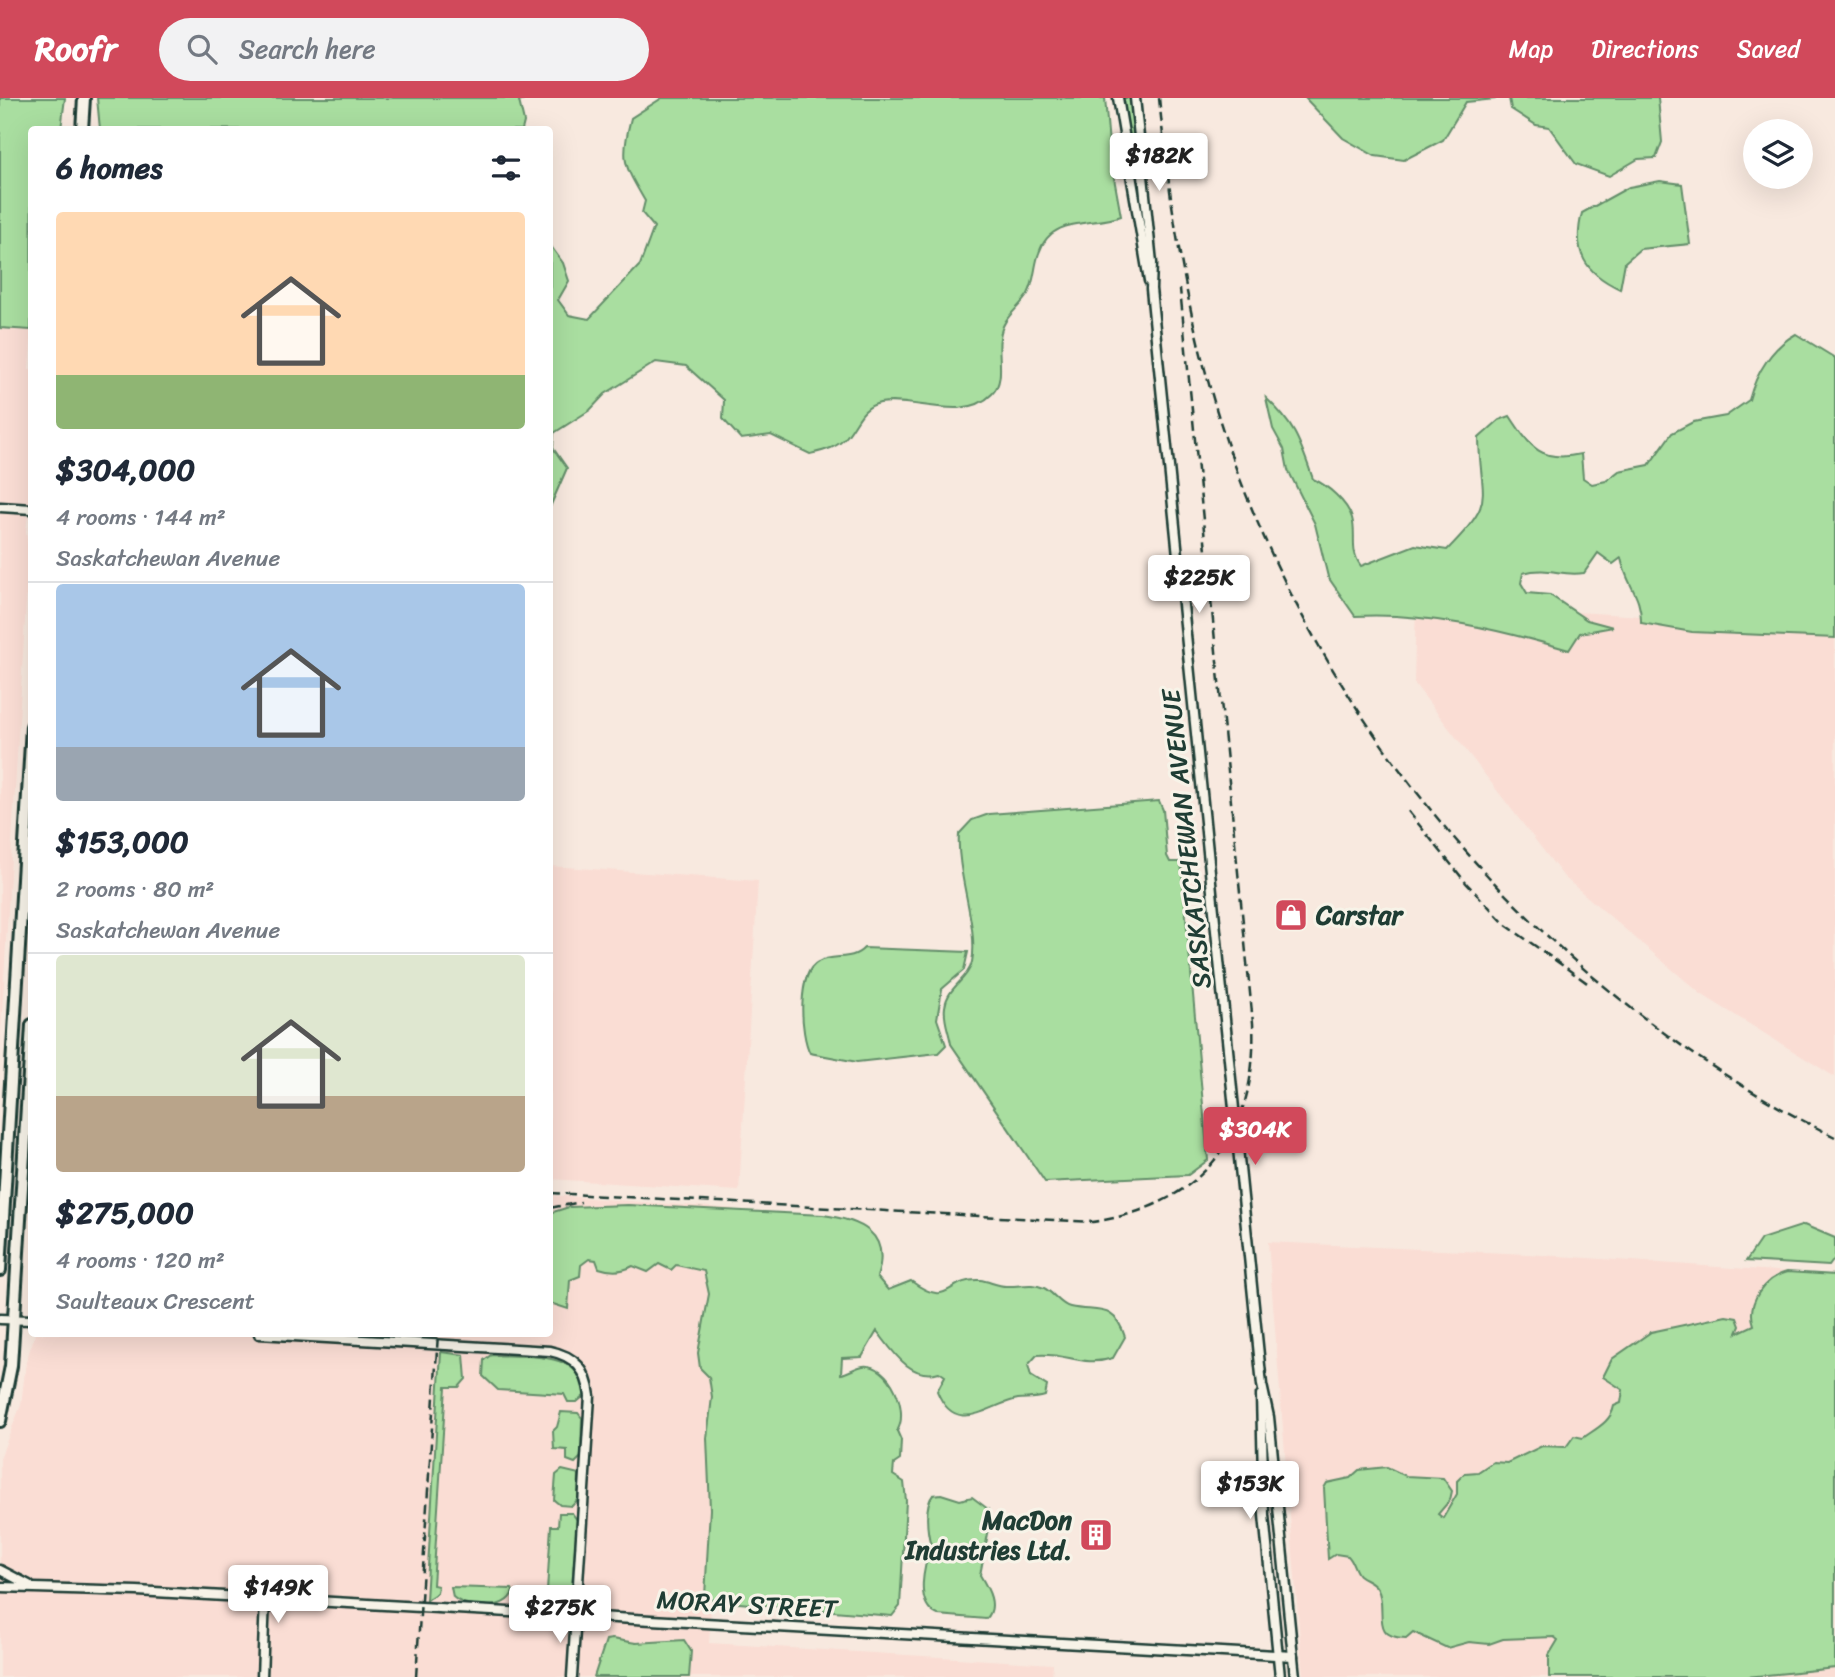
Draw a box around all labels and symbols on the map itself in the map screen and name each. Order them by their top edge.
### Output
pin: $182K [1110,134,1208,193]
pin: $225K [1150,556,1248,615]
street label: SASKATCHEWAN AVENUE [1147,685,1225,991]
place label: Carstar [1315,892,1404,938]
shop icon: Carstar [1272,896,1310,934]
pin: $304K [1206,1108,1304,1167]
pin: $153K [1201,1462,1299,1521]
place label: MacDon Industries Ltd. [903,1497,1072,1573]
building icon: MacDon Industries Ltd. [1077,1516,1115,1554]
pin: $149K [229,1566,327,1625]
street label: MORAY STREET [655,1576,840,1632]
pin: $275K [511,1586,609,1645]

